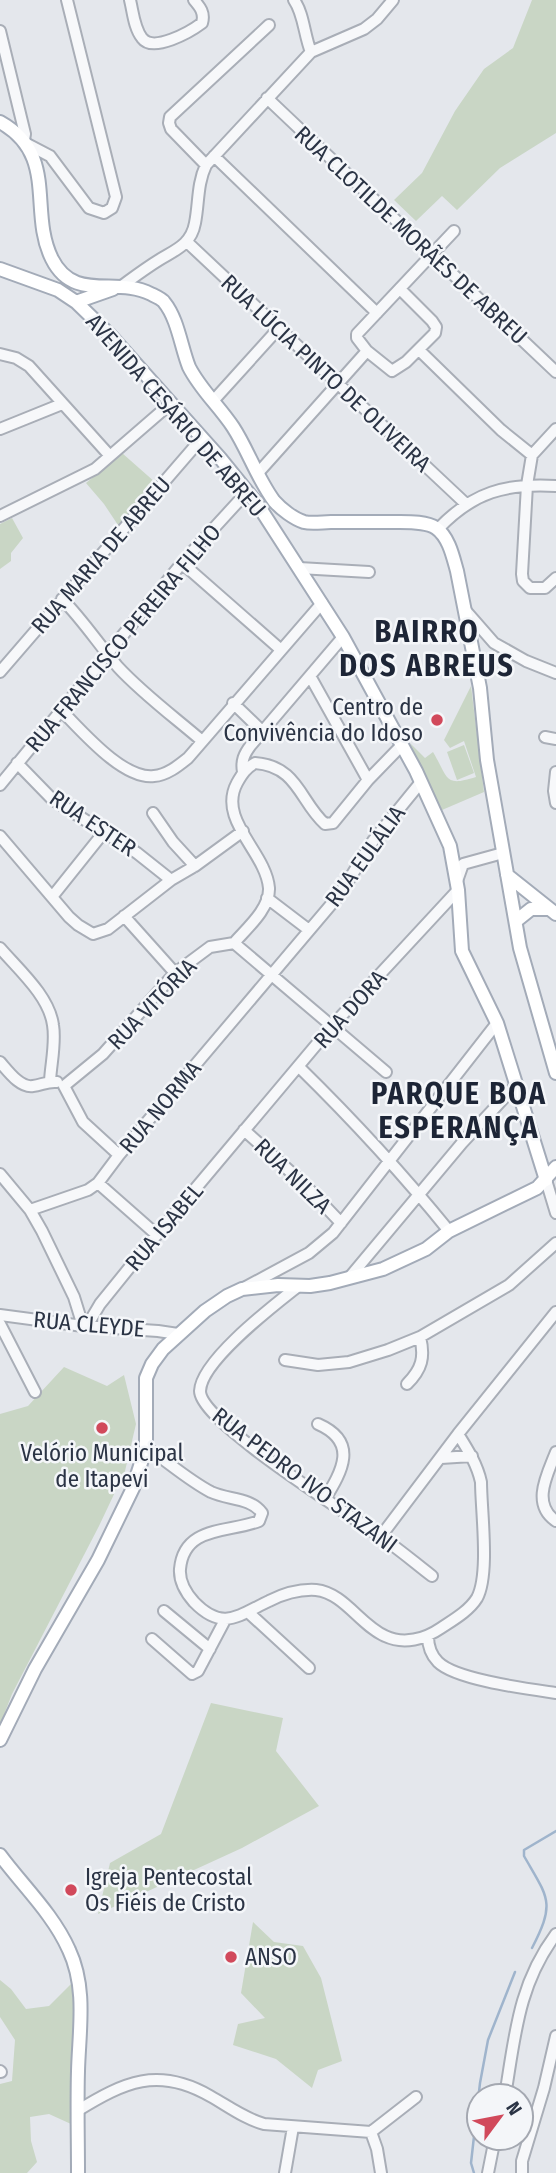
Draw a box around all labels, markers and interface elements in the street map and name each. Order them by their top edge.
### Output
street label: RUA CLOTILDE MORÃES DE ABREU [289,120,533,350]
street label: RUA LÚCIA PINTO DE OLIVEIRA [215,268,437,478]
street label: AVENIDA CESÁRIO DE ABREU [80,307,273,522]
street label: RUA MARIA DE ABREU [25,471,177,639]
street label: RUA FRANCISCO PEREIRA FILHO [19,518,227,758]
district label: BAIRRO DOS ABREUS [339,614,515,684]
place label: Centro de Convivência do Idoso [224,693,423,747]
marker: Centro de Convivência do Idoso [429,712,445,728]
street label: RUA ESTER [44,784,142,862]
street label: RUA EULÁLIA [318,799,411,912]
street label: RUA VITÓRIA [102,953,202,1055]
street label: RUA DORA [308,964,392,1054]
street label: RUA NORMA [113,1055,207,1159]
district label: PARQUE BOA ESPERANÇA [371,1076,547,1146]
street label: RUA NILZA [249,1132,337,1220]
street label: RUA ISABEL [119,1177,209,1277]
street label: RUA CLEYDE [32,1305,146,1343]
street label: RUA PEDRO IVO STAZANI [207,1401,403,1559]
marker: Velório Municipal de Itapevi [94,1420,110,1436]
place label: Velório Municipal de Itapevi [21,1439,183,1493]
place label: Igreja Pentecostal Os Fiéis de Cristo [85,1863,252,1917]
marker: Igreja Pentecostal Os Fiéis de Cristo [63,1882,79,1898]
place label: ANSO [245,1943,297,1971]
marker: ANSO [223,1949,239,1965]
north arrow [465,2082,535,2152]
text: N [501,2097,527,2119]

